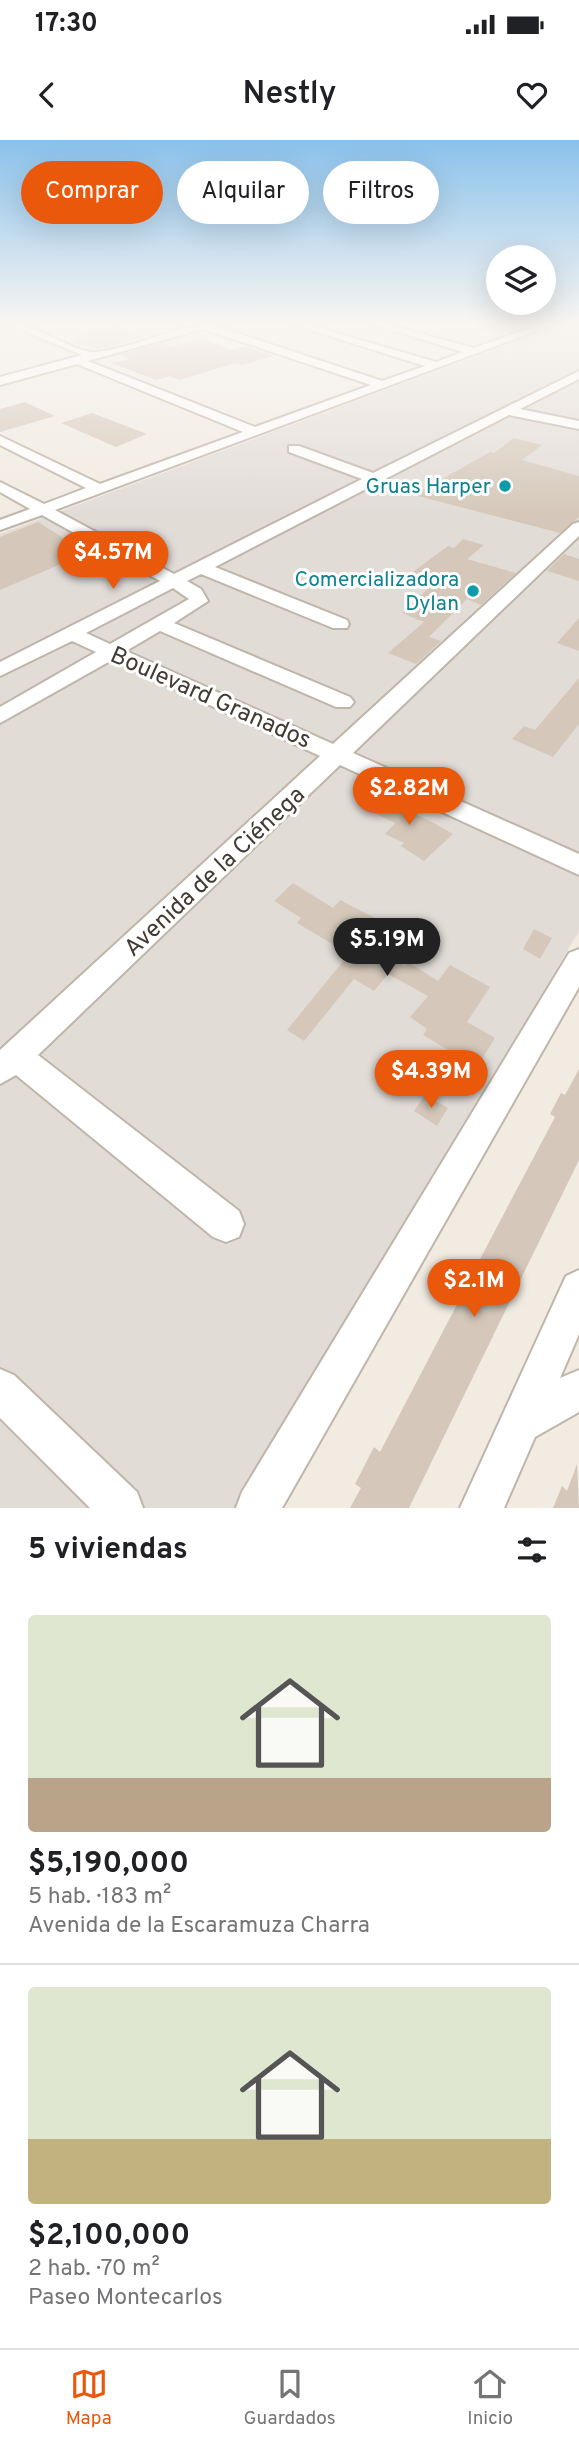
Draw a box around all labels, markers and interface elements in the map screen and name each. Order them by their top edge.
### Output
text: 17:30 [35,8,98,41]
text: Nestly [243,75,336,115]
icon: back [28,76,66,114]
icon: heart [513,76,551,114]
chip: Comprar [21,161,163,224]
chip: Alquilar [177,161,309,224]
chip: Filtros [323,161,439,224]
map controls [486,245,556,315]
button: layers [486,245,556,315]
place label: Gruas Harper [365,474,491,501]
marker: Gruas Harper [497,478,513,494]
pin: $4.57M [56,532,170,591]
text: $4.57M [73,539,153,568]
place label: Comercializadora Dylan [295,567,459,618]
marker: Comercializadora Dylan [465,583,481,599]
street label: Boulevard Granados [105,641,315,757]
pin: $2.82M [352,768,466,827]
text: $2.82M [369,775,449,804]
street label: Avenida de la Ciénega [119,781,312,964]
pin: $5.19M [330,918,444,978]
text: $5.19M [349,926,425,955]
pin: $4.39M [374,1051,488,1110]
text: $4.39M [391,1058,471,1087]
pin: $2.1M [425,1260,523,1319]
text: $2.1M [443,1267,505,1296]
icon: filters [513,1531,551,1569]
text: 5 viviendas [28,1532,188,1569]
icon: home [227,1660,353,1786]
text: $5,190,000 [28,1846,189,1883]
text: 5 hab. · 183 m² [28,1883,171,1912]
text: Avenida de la Escaramuza Charra [28,1912,370,1941]
icon: home [227,2032,353,2158]
text: $2,100,000 [28,2218,190,2255]
text: 2 hab. · 70 m² [28,2255,160,2284]
text: Paseo Montecarlos [28,2284,223,2313]
tab: Mapa [66,2365,112,2431]
tab: Guardados [244,2365,336,2431]
tab: Inicio [467,2365,513,2431]

